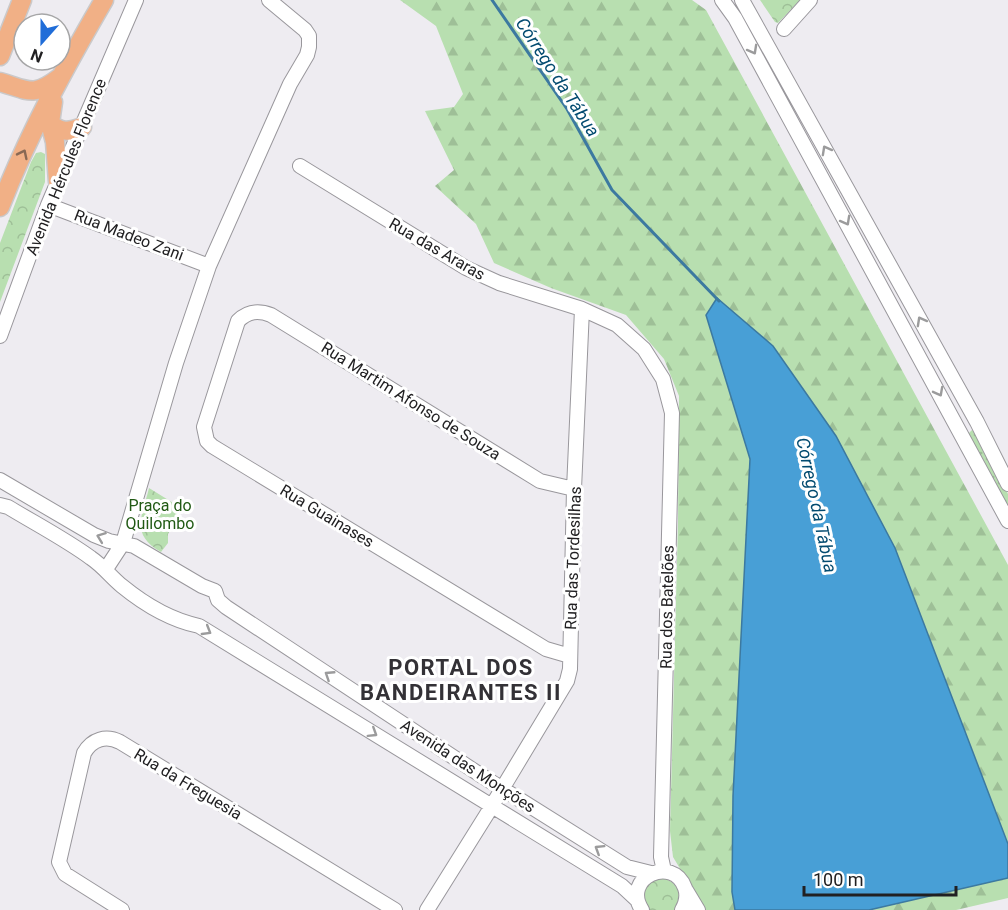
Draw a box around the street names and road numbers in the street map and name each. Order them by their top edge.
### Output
street label: Avenida Hércules Florence [22,76,110,258]
street label: Rua Madeo Zani [72,205,186,265]
street label: Rua das Araras [386,214,488,284]
street label: Rua Martim Afonso de Souza [318,338,504,464]
street label: Rua Guainases [277,481,377,551]
street label: Rua das Tordesilhas [561,486,585,630]
street label: Rua dos Batelões [656,545,678,669]
street label: Avenida das Monções [397,715,539,817]
street label: Rua da Freguesia [131,744,245,824]

